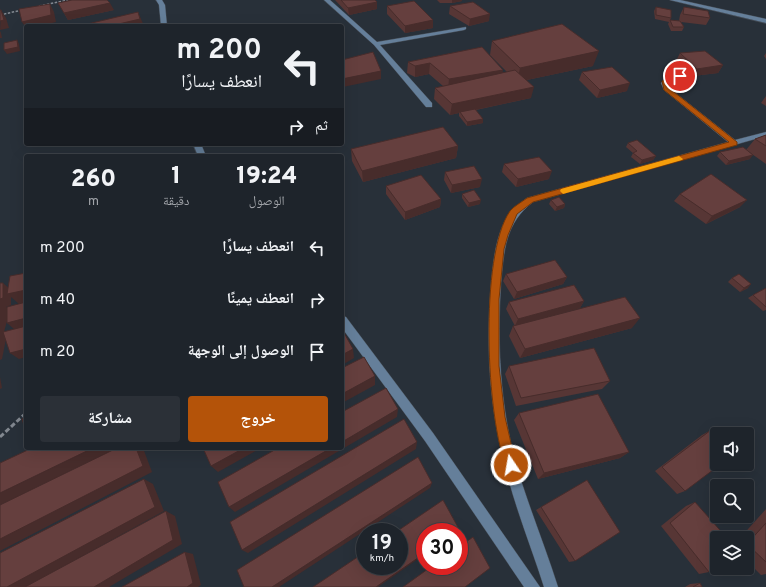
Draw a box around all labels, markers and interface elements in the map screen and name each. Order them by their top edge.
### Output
text: 200 m [176,33,262,69]
icon: left [276,40,328,92]
pin [663,59,697,93]
icon: arrive [669,65,691,87]
text: انعطف يسارًا [181,71,262,94]
icon: right [285,116,307,138]
text: ثم [315,117,328,136]
text: 1 [171,162,181,192]
text: 19:24 [236,162,297,192]
text: 260 [71,165,116,195]
text: m [88,194,99,210]
text: دقيقة [163,194,189,210]
text: الوصول [249,194,285,210]
icon: left [306,237,328,259]
text: انعطف يسارًا [222,238,294,257]
text: 200 m [40,239,85,258]
icon: right [306,289,328,311]
text: انعطف يمينًا [227,290,294,309]
text: 40 m [40,291,75,310]
icon: arrive [306,341,328,363]
text: الوصول إلى الوجهة [188,342,294,361]
text: 20 m [40,343,75,362]
button: مشاركة [40,396,180,442]
button: خروج [188,396,328,442]
map controls [710,427,754,575]
button: sound [710,427,754,471]
position arrow [490,444,532,486]
button: search [710,479,754,523]
speed limit sign: 30 [416,523,468,575]
text: 19 [372,531,392,557]
button: layers [710,531,754,575]
text: km/h [370,552,394,565]

